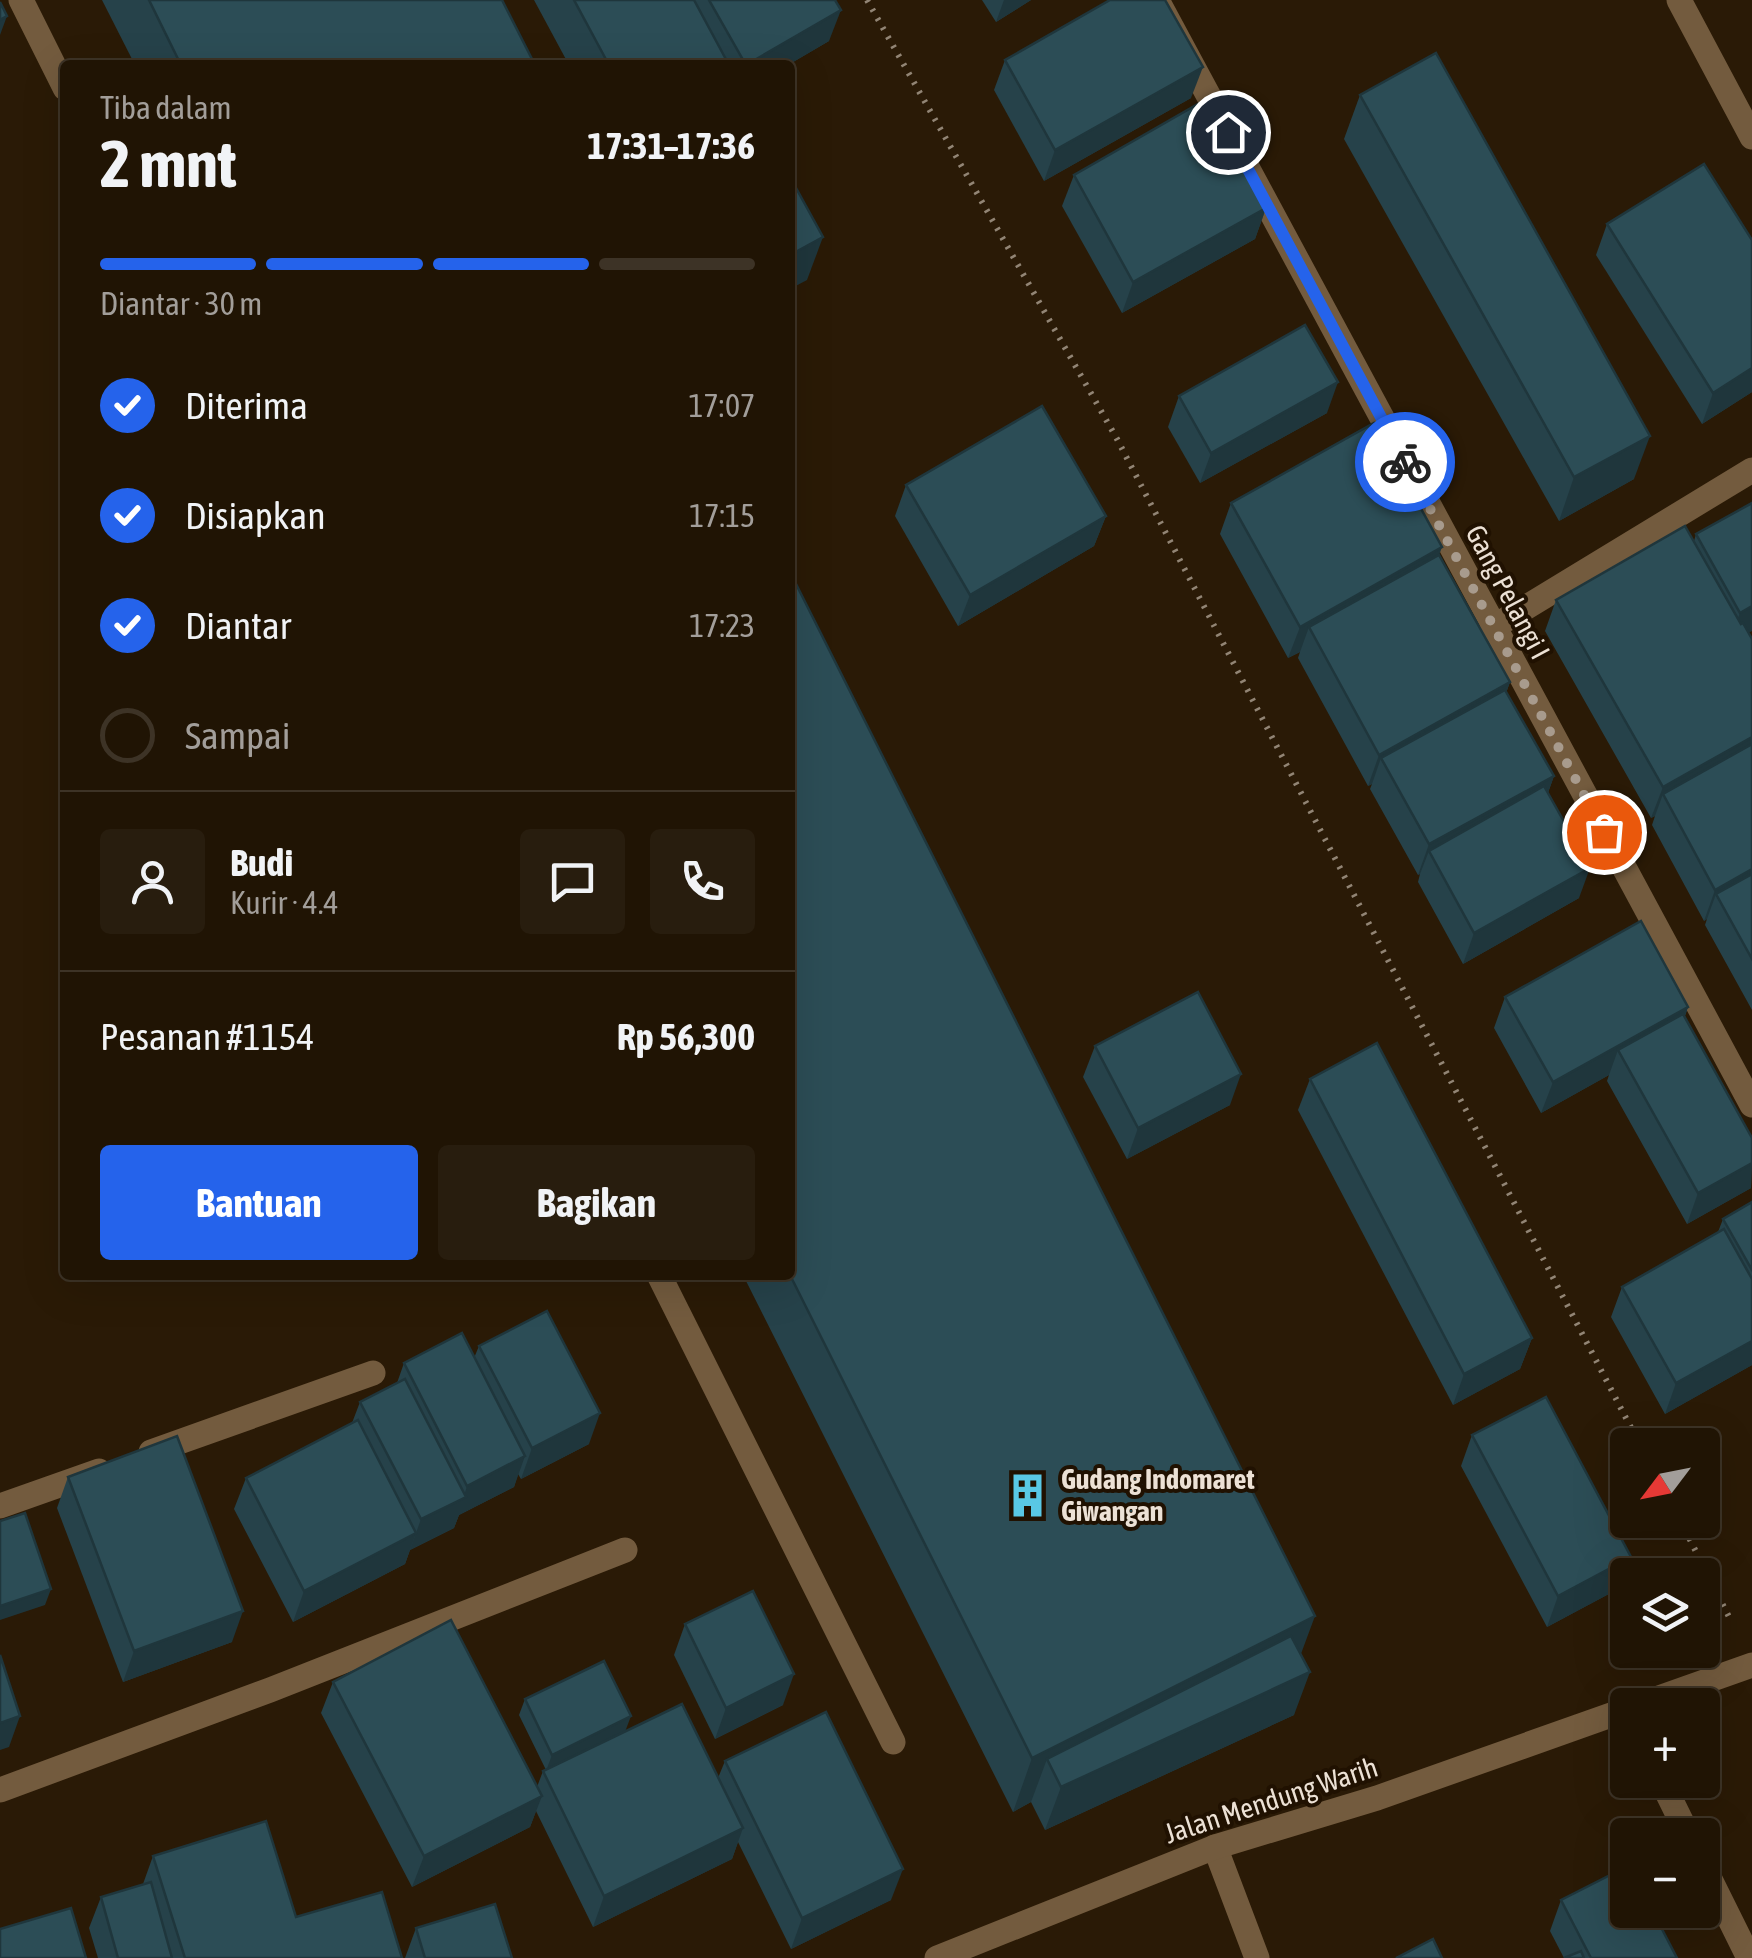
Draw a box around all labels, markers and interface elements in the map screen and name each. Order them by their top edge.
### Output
text: Tiba dalam [100,89,232,126]
pin [1186,90,1271,175]
icon: home [1201,105,1256,160]
text: 17:31–17:36 [587,124,755,167]
text: 2 mnt [100,126,237,201]
text: Diantar · 30 m [100,285,262,322]
icon: check [100,378,155,433]
text: Diterima [185,384,308,427]
text: 17:07 [689,387,755,424]
courier [1355,412,1455,512]
icon: bike [1378,435,1433,490]
icon: check [100,488,155,543]
text: Disiapkan [185,494,326,537]
text: 17:15 [689,497,755,534]
street label: Gang Pelangi I [1459,520,1557,664]
icon: check [100,598,155,653]
text: Diantar [185,604,291,647]
text: 17:23 [689,607,755,644]
text: Sampai [185,714,290,757]
pin [1562,790,1647,875]
icon: bag [1577,805,1632,860]
button: person [100,829,205,934]
button: chat [520,829,625,934]
button: phone [650,829,755,934]
text: Budi [230,841,293,884]
text: Kurir · 4.4 [230,884,338,921]
text: Pesanan #1154 [100,1015,314,1058]
text: Rp 56,300 [617,1015,755,1058]
button: Bantuan [100,1145,418,1260]
button: Bagikan [438,1145,755,1260]
north arrow [1610,1428,1720,1538]
map controls [1610,1428,1720,1928]
place label: Gudang Indomaret Giwangan [1061,1463,1254,1527]
building icon: Gudang Indomaret Giwangan [1004,1471,1052,1519]
button: layers [1610,1558,1720,1668]
button: + [1610,1688,1720,1798]
street label: Jalan Mendung Warih [1161,1750,1381,1850]
button: − [1610,1818,1720,1928]

